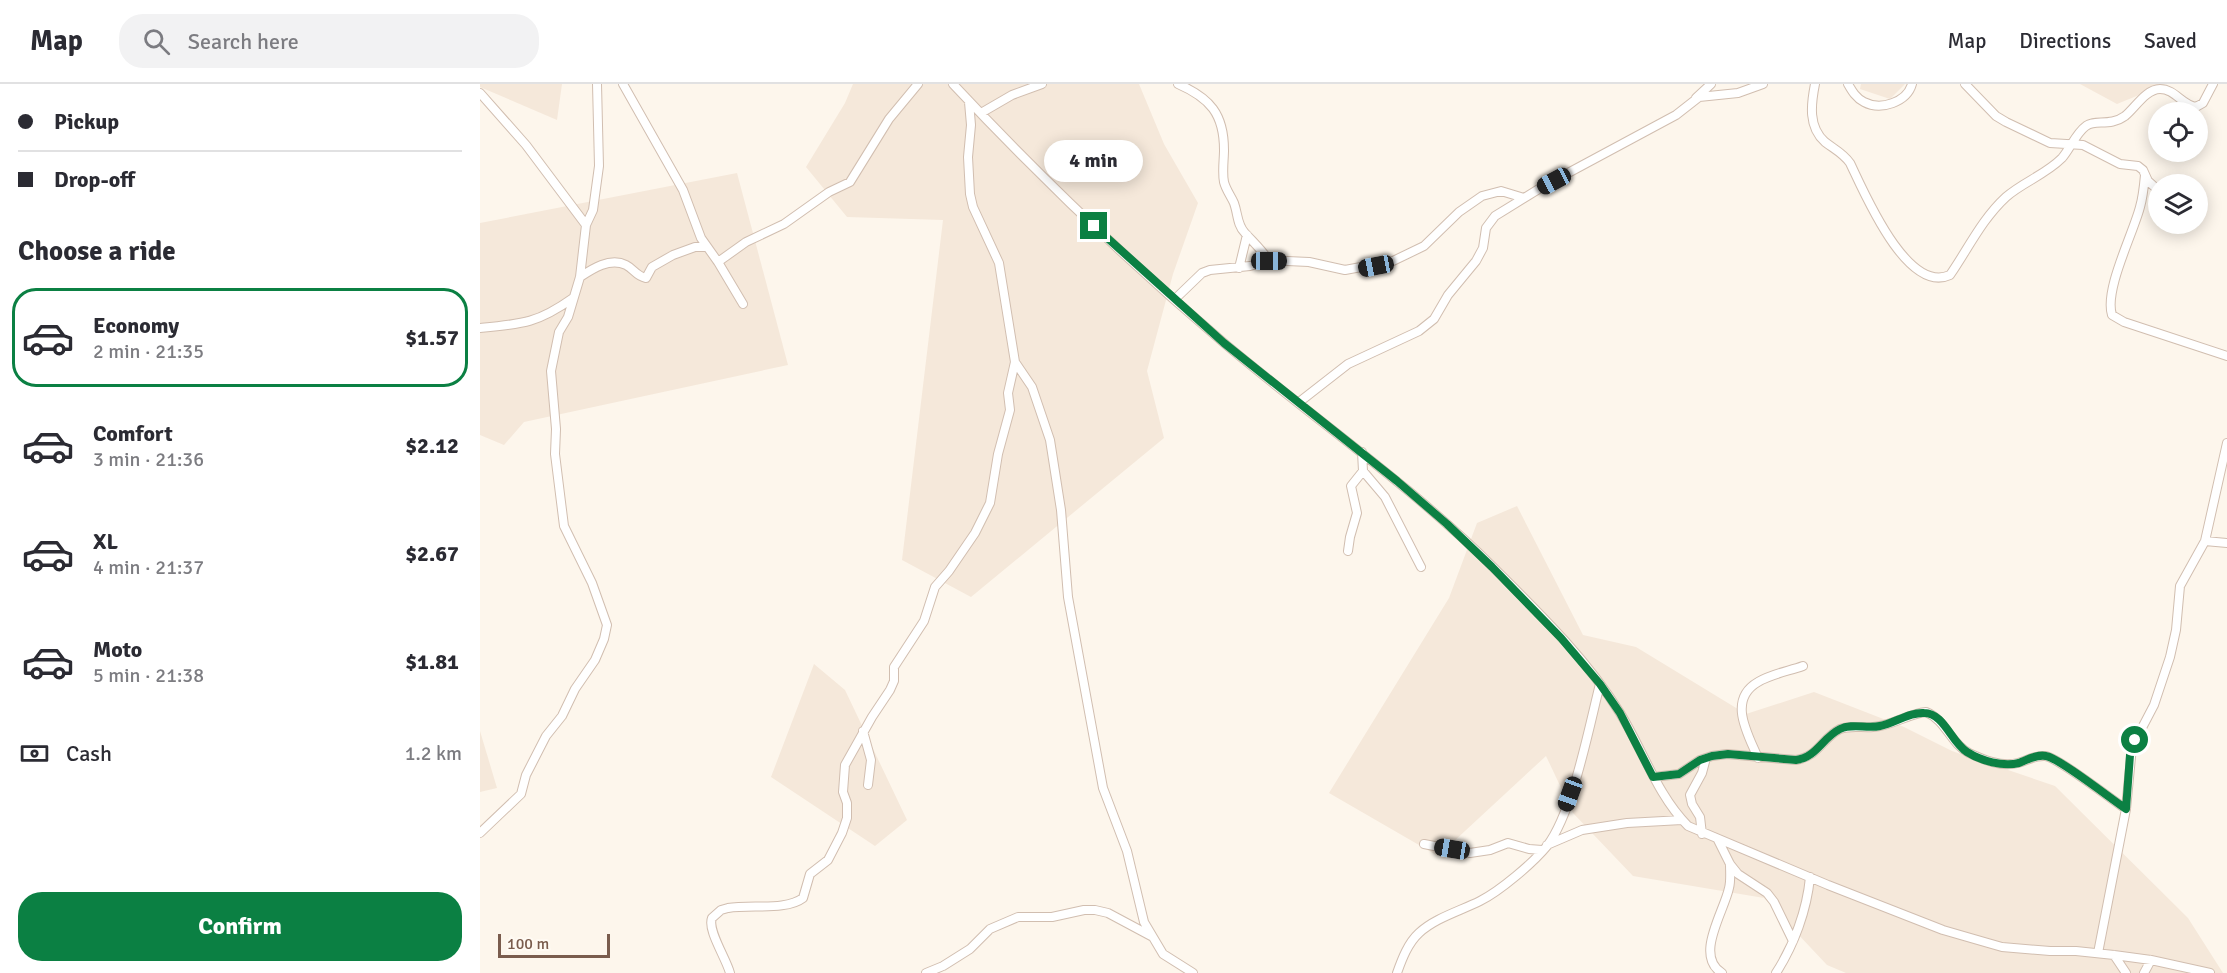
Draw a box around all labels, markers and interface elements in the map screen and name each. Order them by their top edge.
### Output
search box [119,14,539,68]
text: Map [30,24,83,58]
icon: search [140,25,173,58]
text: Search here [188,28,299,55]
text: Map [1948,28,1986,54]
text: Directions [2019,28,2111,54]
text: Saved [2144,28,2197,54]
map controls [2148,102,2208,234]
button: locate [2148,102,2208,162]
text: Pickup [54,108,119,135]
callout: 4 min [1044,139,1144,181]
text: 4 min [1069,148,1118,173]
car [1534,165,1574,197]
text: Drop-off [54,166,135,193]
button: layers [2148,174,2208,234]
route end [1080,212,1107,239]
text: Choose a ride [18,235,176,268]
car [1251,252,1287,270]
car [1357,254,1395,278]
icon: car [21,311,75,365]
text: Economy [93,312,179,339]
text: $1.57 [405,324,459,351]
text: 2 min · 21:35 [93,339,204,364]
icon: car [21,419,75,473]
text: Comfort [93,420,173,447]
text: $2.12 [405,432,459,459]
text: 3 min · 21:36 [93,447,204,472]
icon: car [21,527,75,581]
text: XL [93,528,118,555]
text: $2.67 [405,540,459,567]
text: 4 min · 21:37 [93,555,204,580]
icon: car [21,635,75,689]
text: Moto [93,636,142,663]
text: $1.81 [405,648,459,675]
text: 5 min · 21:38 [93,663,204,688]
route start [2121,726,2148,753]
icon: cash [18,737,51,770]
text: Cash [66,740,112,767]
text: 1.2 km [405,741,462,766]
car [1555,774,1585,814]
car [1433,837,1471,861]
button: Confirm [18,892,462,961]
scale bar [498,931,610,958]
text: 100 m [507,934,549,954]

